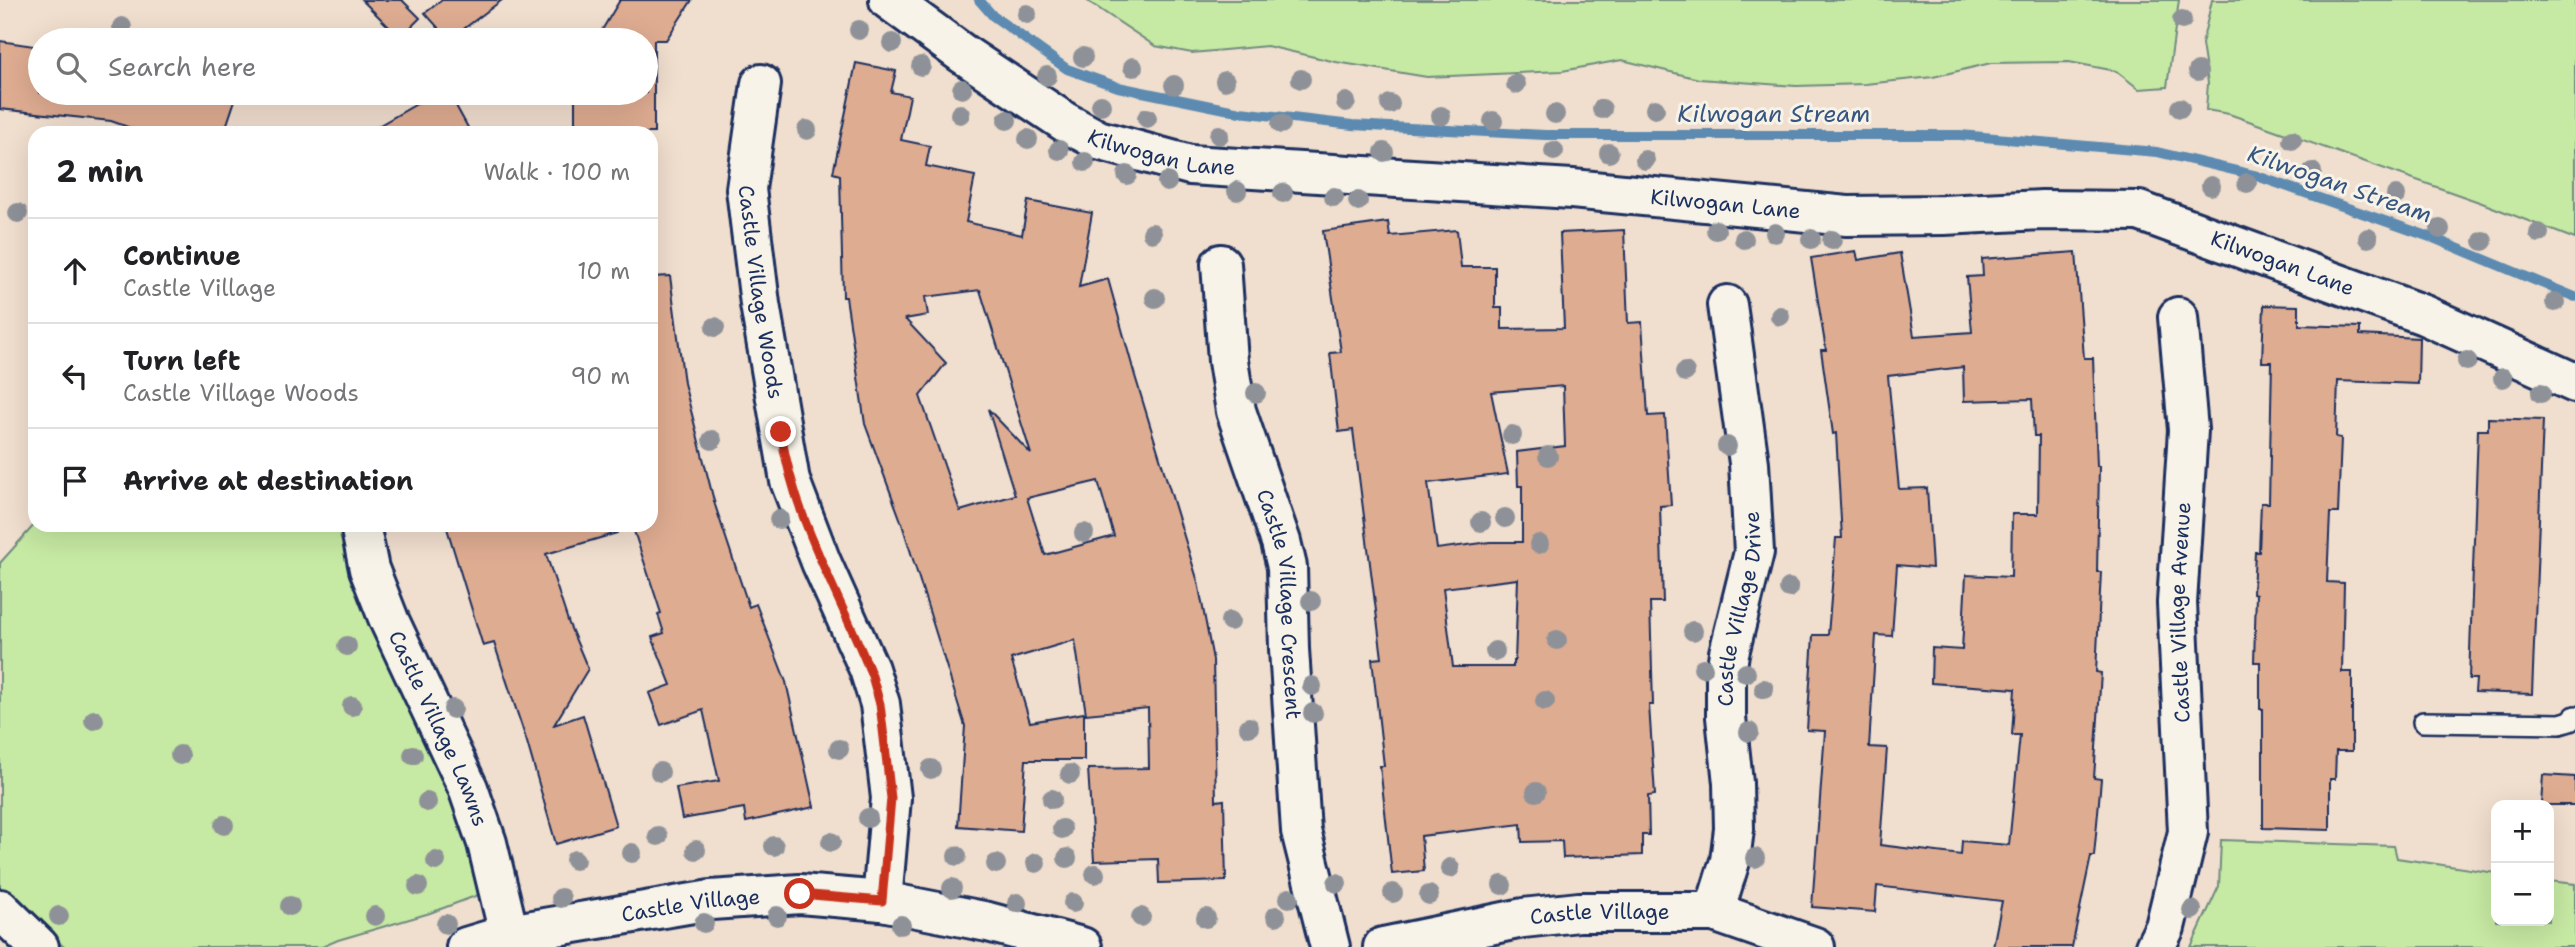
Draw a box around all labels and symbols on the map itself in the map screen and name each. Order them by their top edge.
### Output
water label: Kilwogan Stream [1677,99,1871,129]
street label: Kilwogan Lane [1082,123,1236,182]
water label: Kilwogan Stream [2244,138,2436,230]
street label: Kilwogan Lane [1649,183,1802,225]
street label: Castle Village Woods [732,184,790,401]
street label: Kilwogan Lane [2207,224,2358,302]
route end [765,416,796,447]
street label: Castle Village Crescent [1250,485,1308,720]
street label: Castle Village Avenue [2163,501,2197,723]
street label: Castle Village Drive [1712,510,1768,706]
street label: Castle Village Lawns [382,626,494,830]
route start [784,878,815,909]
street label: Castle Village [619,883,761,929]
street label: Castle Village [1529,898,1670,931]

